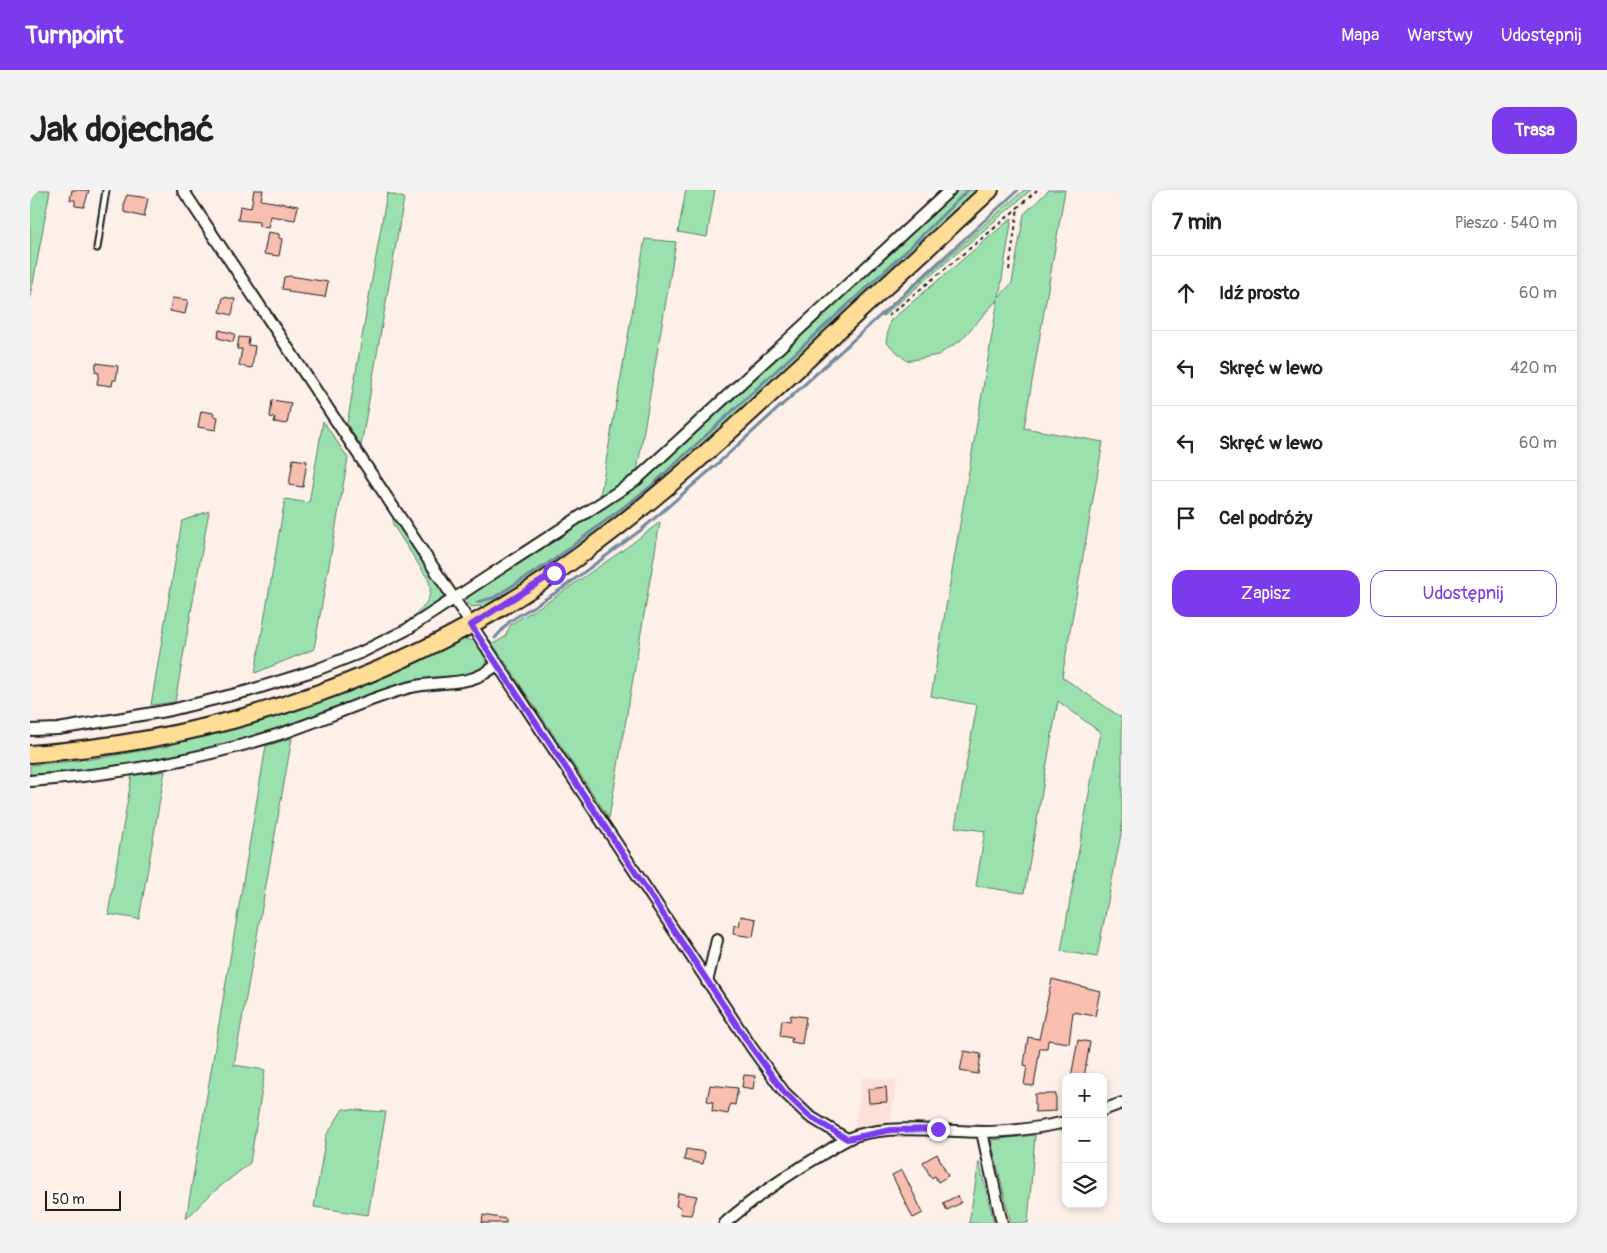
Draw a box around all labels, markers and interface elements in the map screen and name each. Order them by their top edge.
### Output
text: Turnpoint [25,21,123,50]
text: Mapa [1341,24,1379,47]
text: Warstwy [1407,24,1473,47]
text: Udostępnij [1501,24,1582,47]
button: Trasa [1492,107,1577,154]
text: Jak dojechać [30,108,214,152]
text: 7 min [1172,209,1222,236]
text: Pieszo · 540 m [1455,213,1557,233]
icon: ahead [1172,279,1200,307]
text: Idź prosto [1219,281,1300,305]
text: 60 m [1519,283,1557,303]
icon: left [1172,354,1200,382]
text: Skręć w lewo [1219,356,1323,380]
text: 420 m [1510,358,1557,378]
icon: left [1172,429,1200,457]
text: Skręć w lewo [1219,431,1323,455]
text: 60 m [1519,433,1557,453]
icon: arrive [1172,504,1200,532]
text: Cel podróży [1219,506,1312,530]
route start [543,562,566,585]
button: Zapisz [1172,570,1360,617]
button: Udostępnij [1370,570,1557,617]
map controls [1062,1073,1107,1208]
button: + [1062,1073,1107,1118]
route end [927,1118,950,1141]
button: − [1062,1118,1107,1163]
button: layers [1062,1163,1107,1208]
scale bar [45,1188,121,1211]
text: 50 m [52,1191,85,1208]

